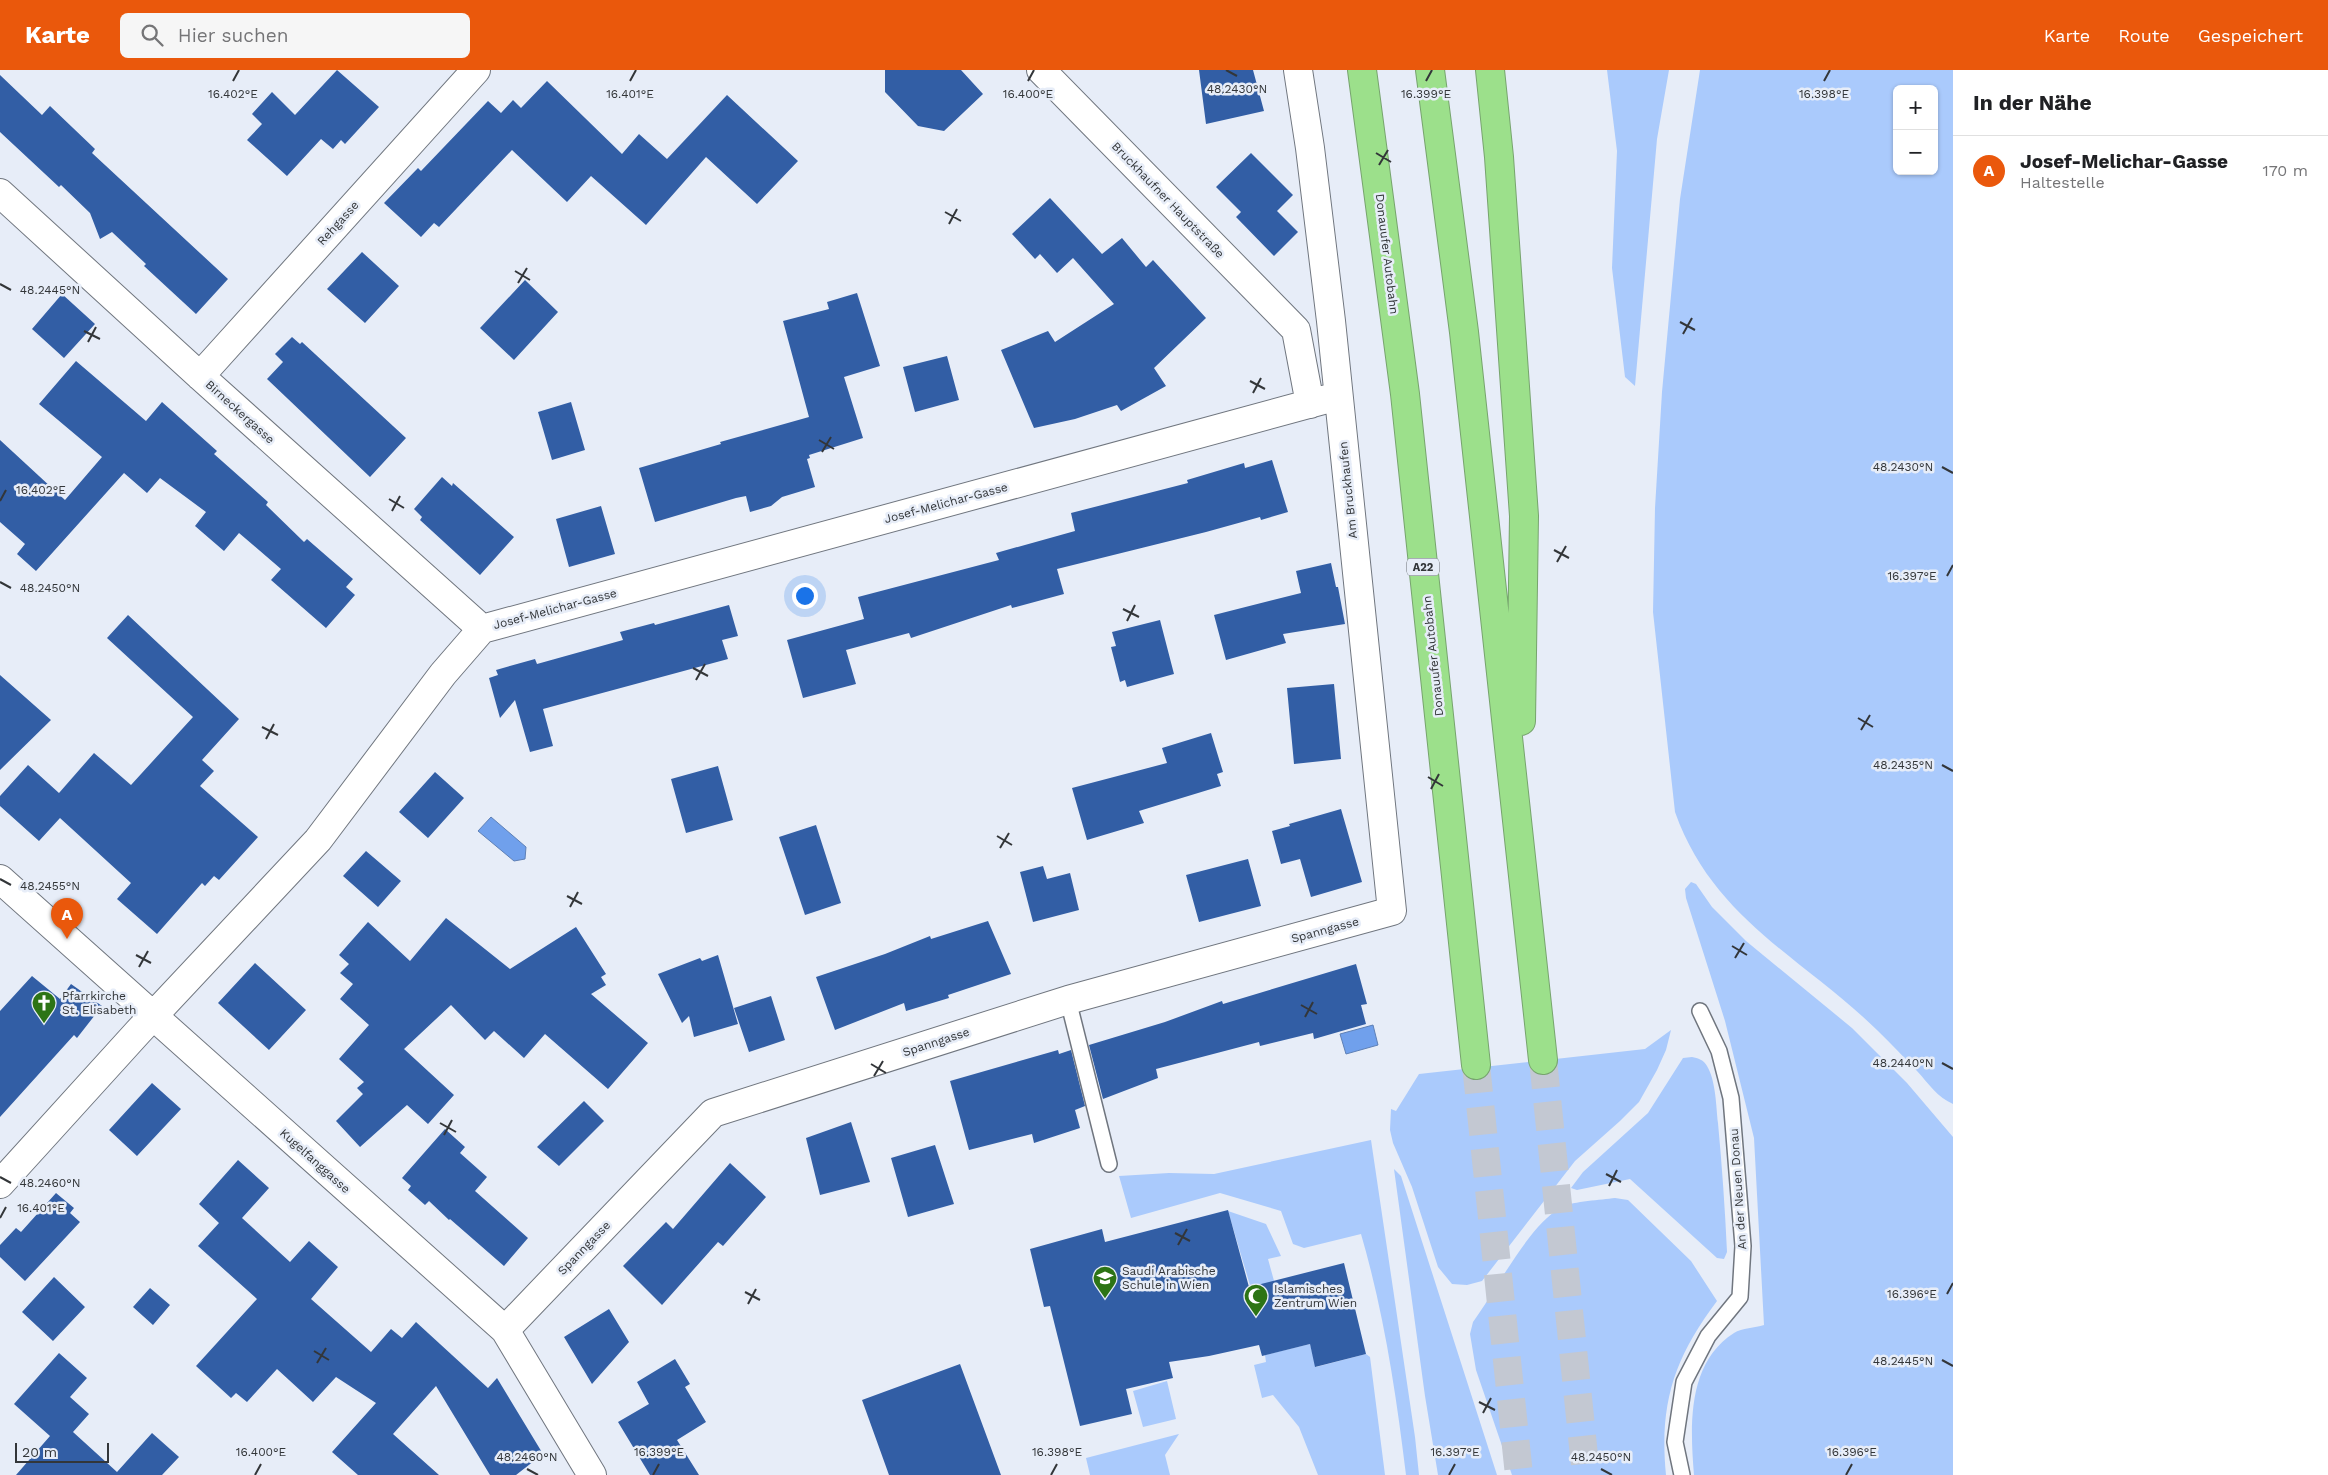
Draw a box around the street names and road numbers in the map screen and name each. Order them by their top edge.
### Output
street label: Bruckhaufner Hauptstraße [1109,139,1227,261]
street label: Donauufer Autobahn [1373,193,1401,315]
street label: Rehgasse [314,198,362,248]
street label: Birneckergasse [203,377,277,447]
street label: Am Bruckhaufen [1336,441,1360,539]
street label: Josef-Melichar-Gasse [883,480,1009,526]
road number: A22 [1407,558,1439,576]
street label: Josef-Melichar-Gasse [492,586,618,632]
street label: Donauufer Autobahn [1420,595,1446,717]
street label: Spanngasse [1290,914,1360,946]
street label: Spanngasse [901,1025,971,1059]
street label: Kugelfanggasse [277,1126,353,1196]
street label: An der Neuen Donau [1727,1128,1749,1250]
street label: Spanngasse [555,1218,613,1278]

